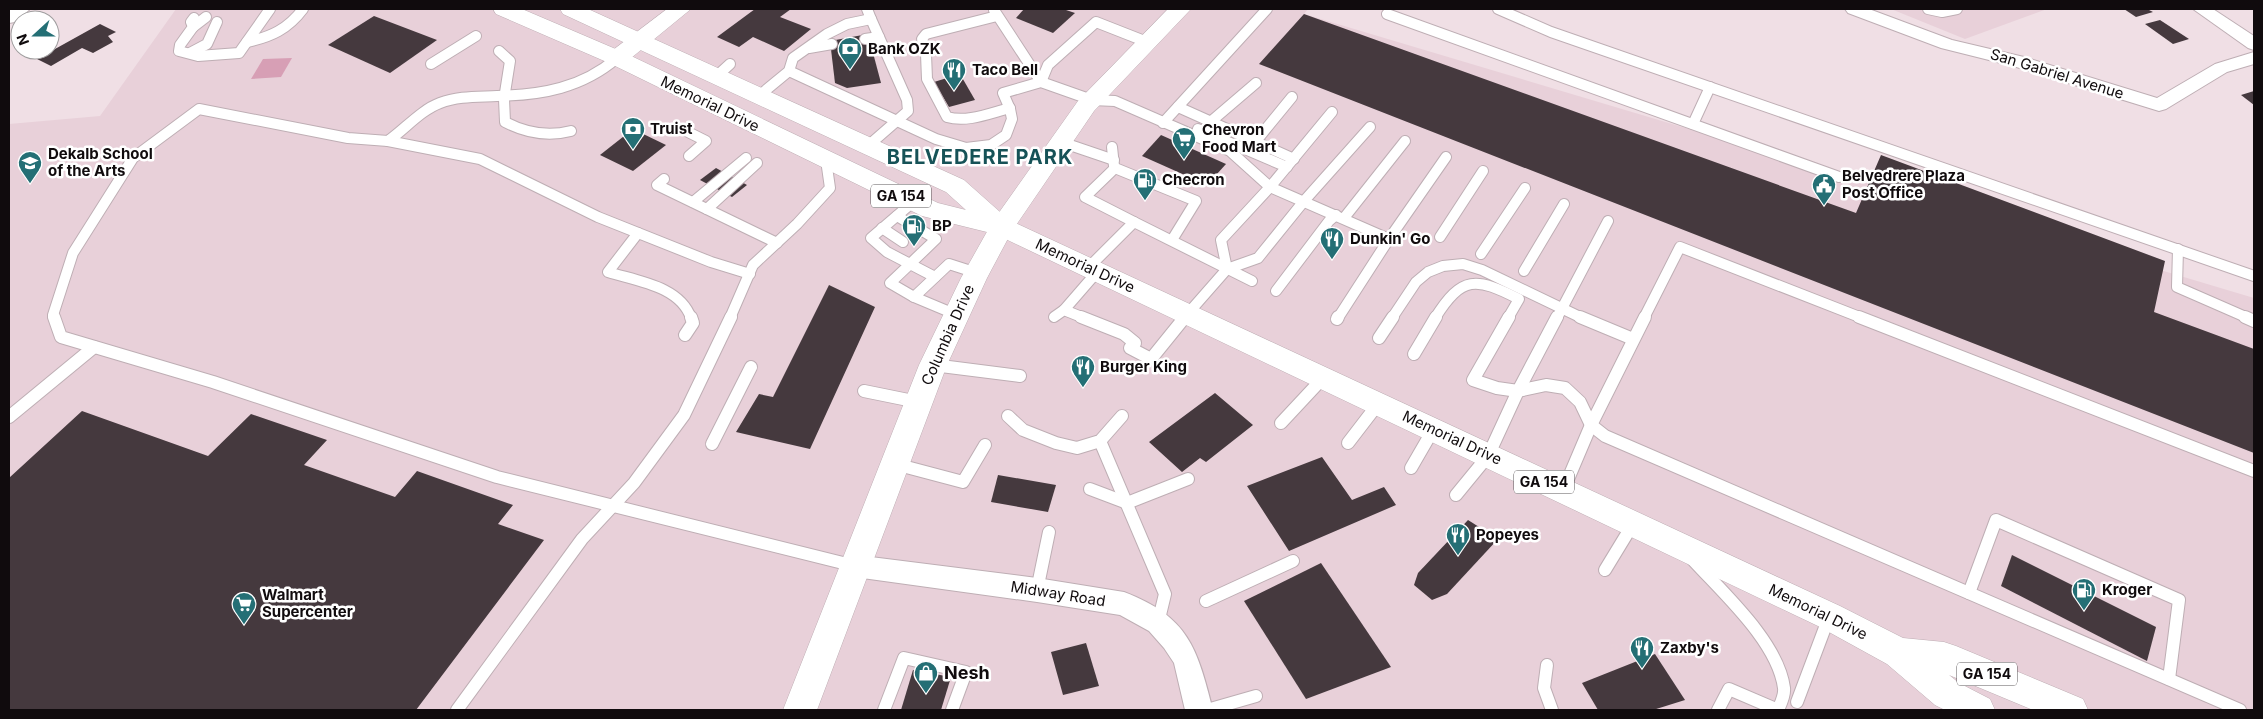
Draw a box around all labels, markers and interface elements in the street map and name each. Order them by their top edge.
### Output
north arrow [10,10,60,60]
text: N [13,32,32,48]
bank icon: Bank OZK [837,36,863,70]
place label: Bank OZK [868,39,941,58]
street label: San Gabriel Avenue [1988,44,2126,103]
restaurant icon: Taco Bell [941,57,967,91]
place label: Taco Bell [972,60,1038,79]
street label: Memorial Drive [658,71,763,136]
bank icon: Truist [620,116,646,150]
place label: Truist [650,119,693,138]
place label: Chevron Food Mart [1202,120,1277,156]
supermarket icon: Chevron Food Mart [1171,126,1197,160]
place label: Dekalb School of the Arts [48,144,153,180]
district label: BELVEDERE PARK [887,145,1073,169]
school or university icon: Dekalb School of the Arts [17,150,43,184]
place label: Belvedrere Plaza Post Office [1842,166,1965,202]
fuel station icon: Checron [1132,167,1158,201]
place label: Checron [1162,170,1224,189]
public building icon: Belvedrere Plaza Post Office [1811,172,1837,206]
road number: GA 154 [871,185,931,208]
fuel station icon: BP [901,213,927,247]
place label: BP [932,216,952,235]
restaurant icon: Dunkin' Go [1319,226,1345,260]
place label: Dunkin' Go [1350,229,1430,248]
street label: Memorial Drive [1033,234,1138,297]
street label: Columbia Drive [917,281,978,388]
restaurant icon: Burger King [1070,354,1096,388]
place label: Burger King [1100,357,1187,376]
street label: Memorial Drive [1400,406,1505,469]
road number: GA 154 [1514,471,1574,494]
restaurant icon: Popeyes [1445,522,1471,556]
place label: Popeyes [1476,525,1539,544]
street label: Midway Road [1009,577,1107,610]
fuel station icon: Kroger [2071,577,2097,611]
street label: Memorial Drive [1766,579,1871,644]
place label: Kroger [2102,580,2152,599]
place label: Walmart Supercenter [262,585,353,621]
supermarket icon: Walmart Supercenter [231,591,257,625]
restaurant icon: Zaxby's [1629,635,1655,669]
place label: Zaxby's [1660,638,1719,657]
shop icon: Nesh [913,660,939,694]
place label: Nesh [944,662,990,683]
road number: GA 154 [1957,662,2017,686]

